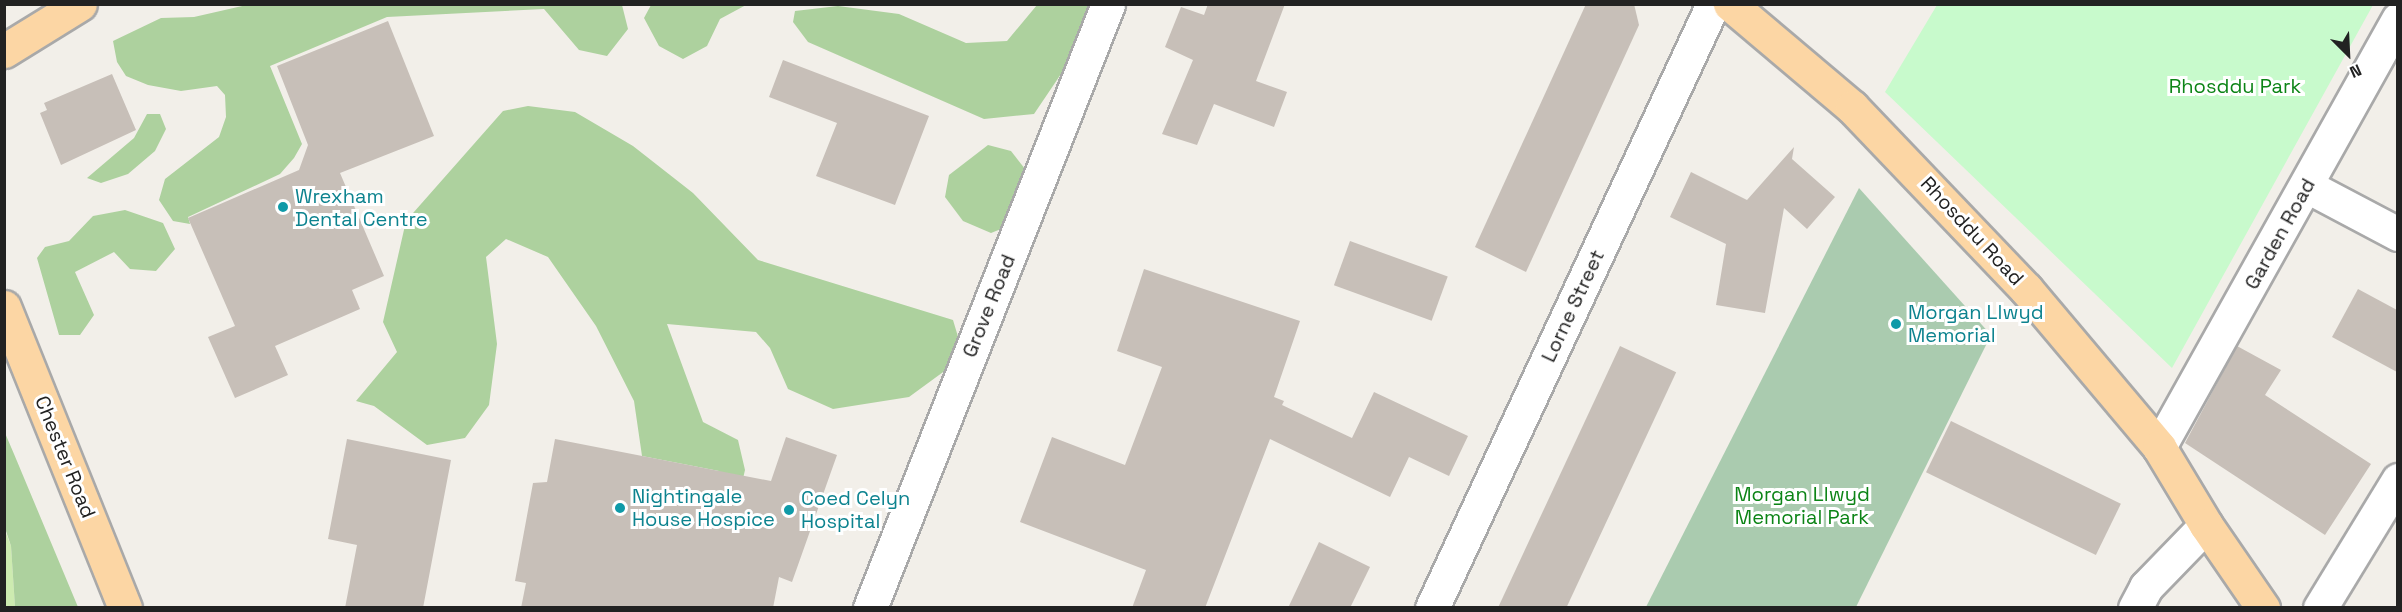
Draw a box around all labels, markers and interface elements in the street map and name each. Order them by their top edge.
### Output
north arrow [2318,24,2378,84]
text: N [2346,59,2365,83]
park label: Rhosddu Park [2169,74,2301,98]
street label: Rhosddu Road [1915,172,2029,290]
street label: Garden Road [2240,174,2320,294]
place label: Wrexham Dental Centre [295,184,428,231]
marker: Wrexham Dental Centre [276,200,290,214]
street label: Lorne Street [1537,246,1609,366]
street label: Grove Road [958,251,1020,361]
place label: Morgan Llwyd Memorial [1908,300,2044,347]
marker: Morgan Llwyd Memorial [1889,317,1903,331]
street label: Chester Road [30,392,100,522]
park label: Morgan Llwyd Memorial Park [1734,482,1870,529]
place label: Nightingale House Hospice [632,484,775,531]
place label: Coed Celyn Hospital [801,486,910,533]
marker: Nightingale House Hospice [613,501,627,515]
marker: Coed Celyn Hospital [782,503,796,517]

